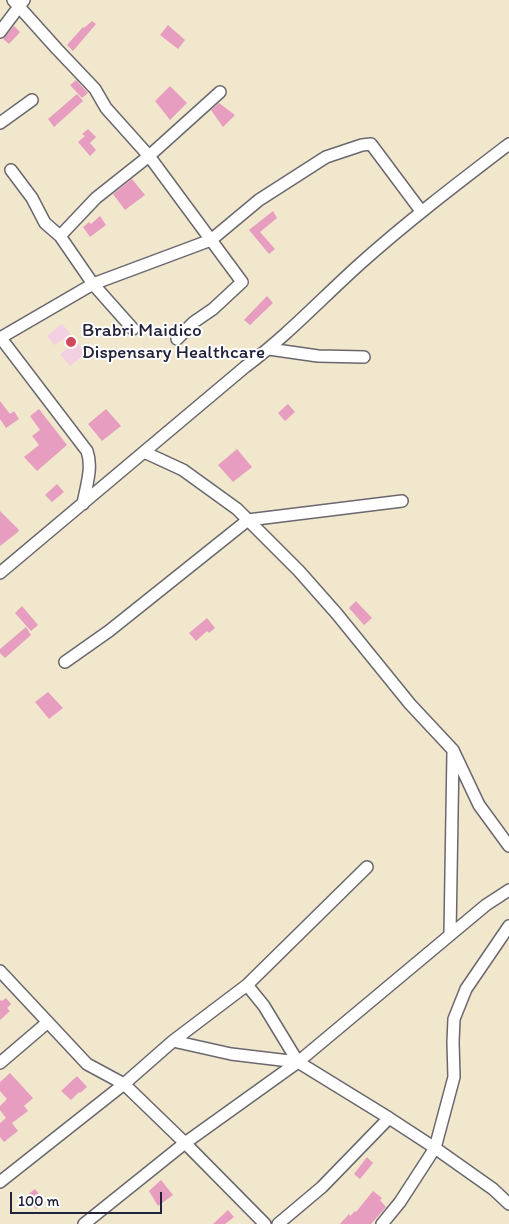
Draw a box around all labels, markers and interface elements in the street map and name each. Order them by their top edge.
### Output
place label: Brabri Maidico Dispensary Healthcare [82,320,265,364]
marker: Brabri Maidico Dispensary Healthcare [64,335,78,349]
scale bar [12,1182,165,1214]
text: 100 m [18,1192,59,1210]

